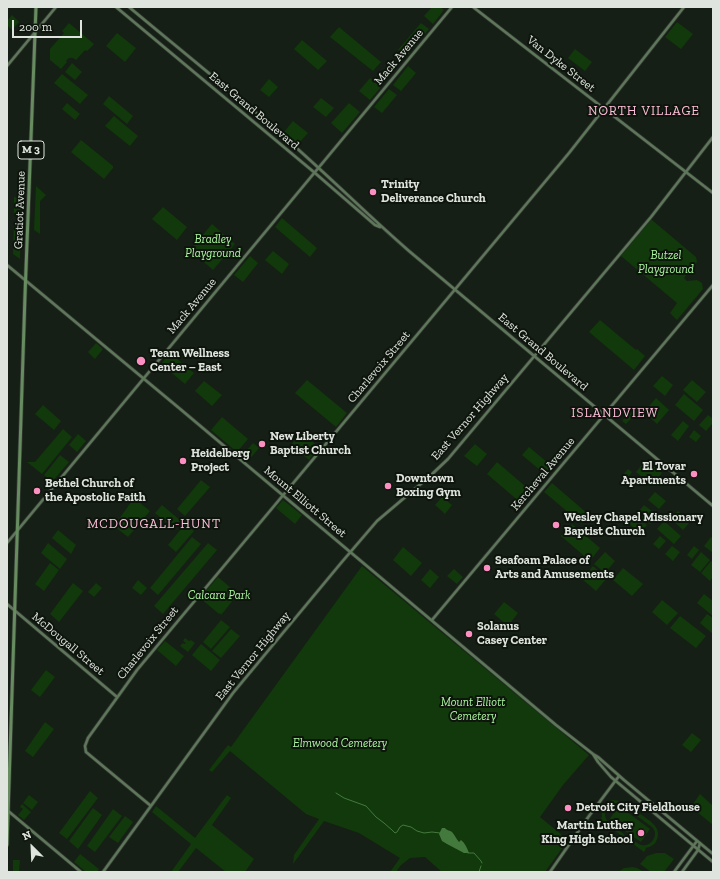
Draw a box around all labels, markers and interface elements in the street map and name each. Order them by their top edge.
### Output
scale bar [14,12,84,38]
text: 200 m [19,20,52,34]
street label: Mack Avenue [371,26,427,88]
street label: Van Dyke Street [524,33,598,95]
street label: East Grand Boulevard [206,69,302,153]
district label: NORTH VILLAGE [588,103,700,119]
road number: M 3 [18,141,44,159]
street label: Gratiot Avenue [11,171,29,249]
place label: Trinity Deliverance Church [381,178,486,206]
marker: Trinity Deliverance Church [368,187,378,197]
park label: Bradley Playground [185,233,241,261]
park label: Butzel Playground [638,249,694,277]
street label: Mack Avenue [164,275,220,337]
street label: East Grand Boulevard [495,310,591,394]
street label: Charlevoix Street [345,328,413,406]
place label: Team Wellness Center – East [150,347,230,375]
marker: Team Wellness Center – East [135,355,147,367]
street label: East Vernor Highway [428,371,512,463]
district label: ISLANDVIEW [571,405,659,421]
place label: New Liberty Baptist Church [270,430,351,458]
street label: Kercheval Avenue [508,434,578,514]
marker: New Liberty Baptist Church [257,439,267,449]
place label: Heidelberg Project [191,447,250,475]
marker: Heidelberg Project [178,456,188,466]
place label: El Tovar Apartments [621,460,686,488]
street label: Mount Elliott Street [261,463,349,541]
marker: El Tovar Apartments [689,469,699,479]
place label: Downtown Boxing Gym [396,472,461,500]
place label: Bethel Church of the Apostolic Faith [45,477,146,505]
marker: Downtown Boxing Gym [383,481,393,491]
marker: Bethel Church of the Apostolic Faith [32,486,42,496]
place label: Wesley Chapel Missionary Baptist Church [564,511,703,539]
district label: MCDOUGALL-HUNT [87,516,221,532]
marker: Wesley Chapel Missionary Baptist Church [551,520,561,530]
place label: Seafoam Palace of Arts and Amusements [495,554,614,582]
marker: Seafoam Palace of Arts and Amusements [482,563,492,573]
park label: Calcara Park [188,589,250,603]
street label: Charlevoix Street [114,604,182,682]
street label: East Vernor Highway [213,609,293,703]
street label: McDougall Street [29,610,107,678]
place label: Solanus Casey Center [477,620,547,648]
marker: Solanus Casey Center [464,629,474,639]
park label: Mount Elliott Cemetery [441,696,505,724]
park label: Elmwood Cemetery [293,737,387,751]
place label: Detroit City Fieldhouse [576,801,700,815]
marker: Detroit City Fieldhouse [563,803,573,813]
place label: Martin Luther King High School [541,819,633,847]
north arrow [12,827,52,867]
text: N [20,828,33,843]
marker: Martin Luther King High School [636,828,646,838]

